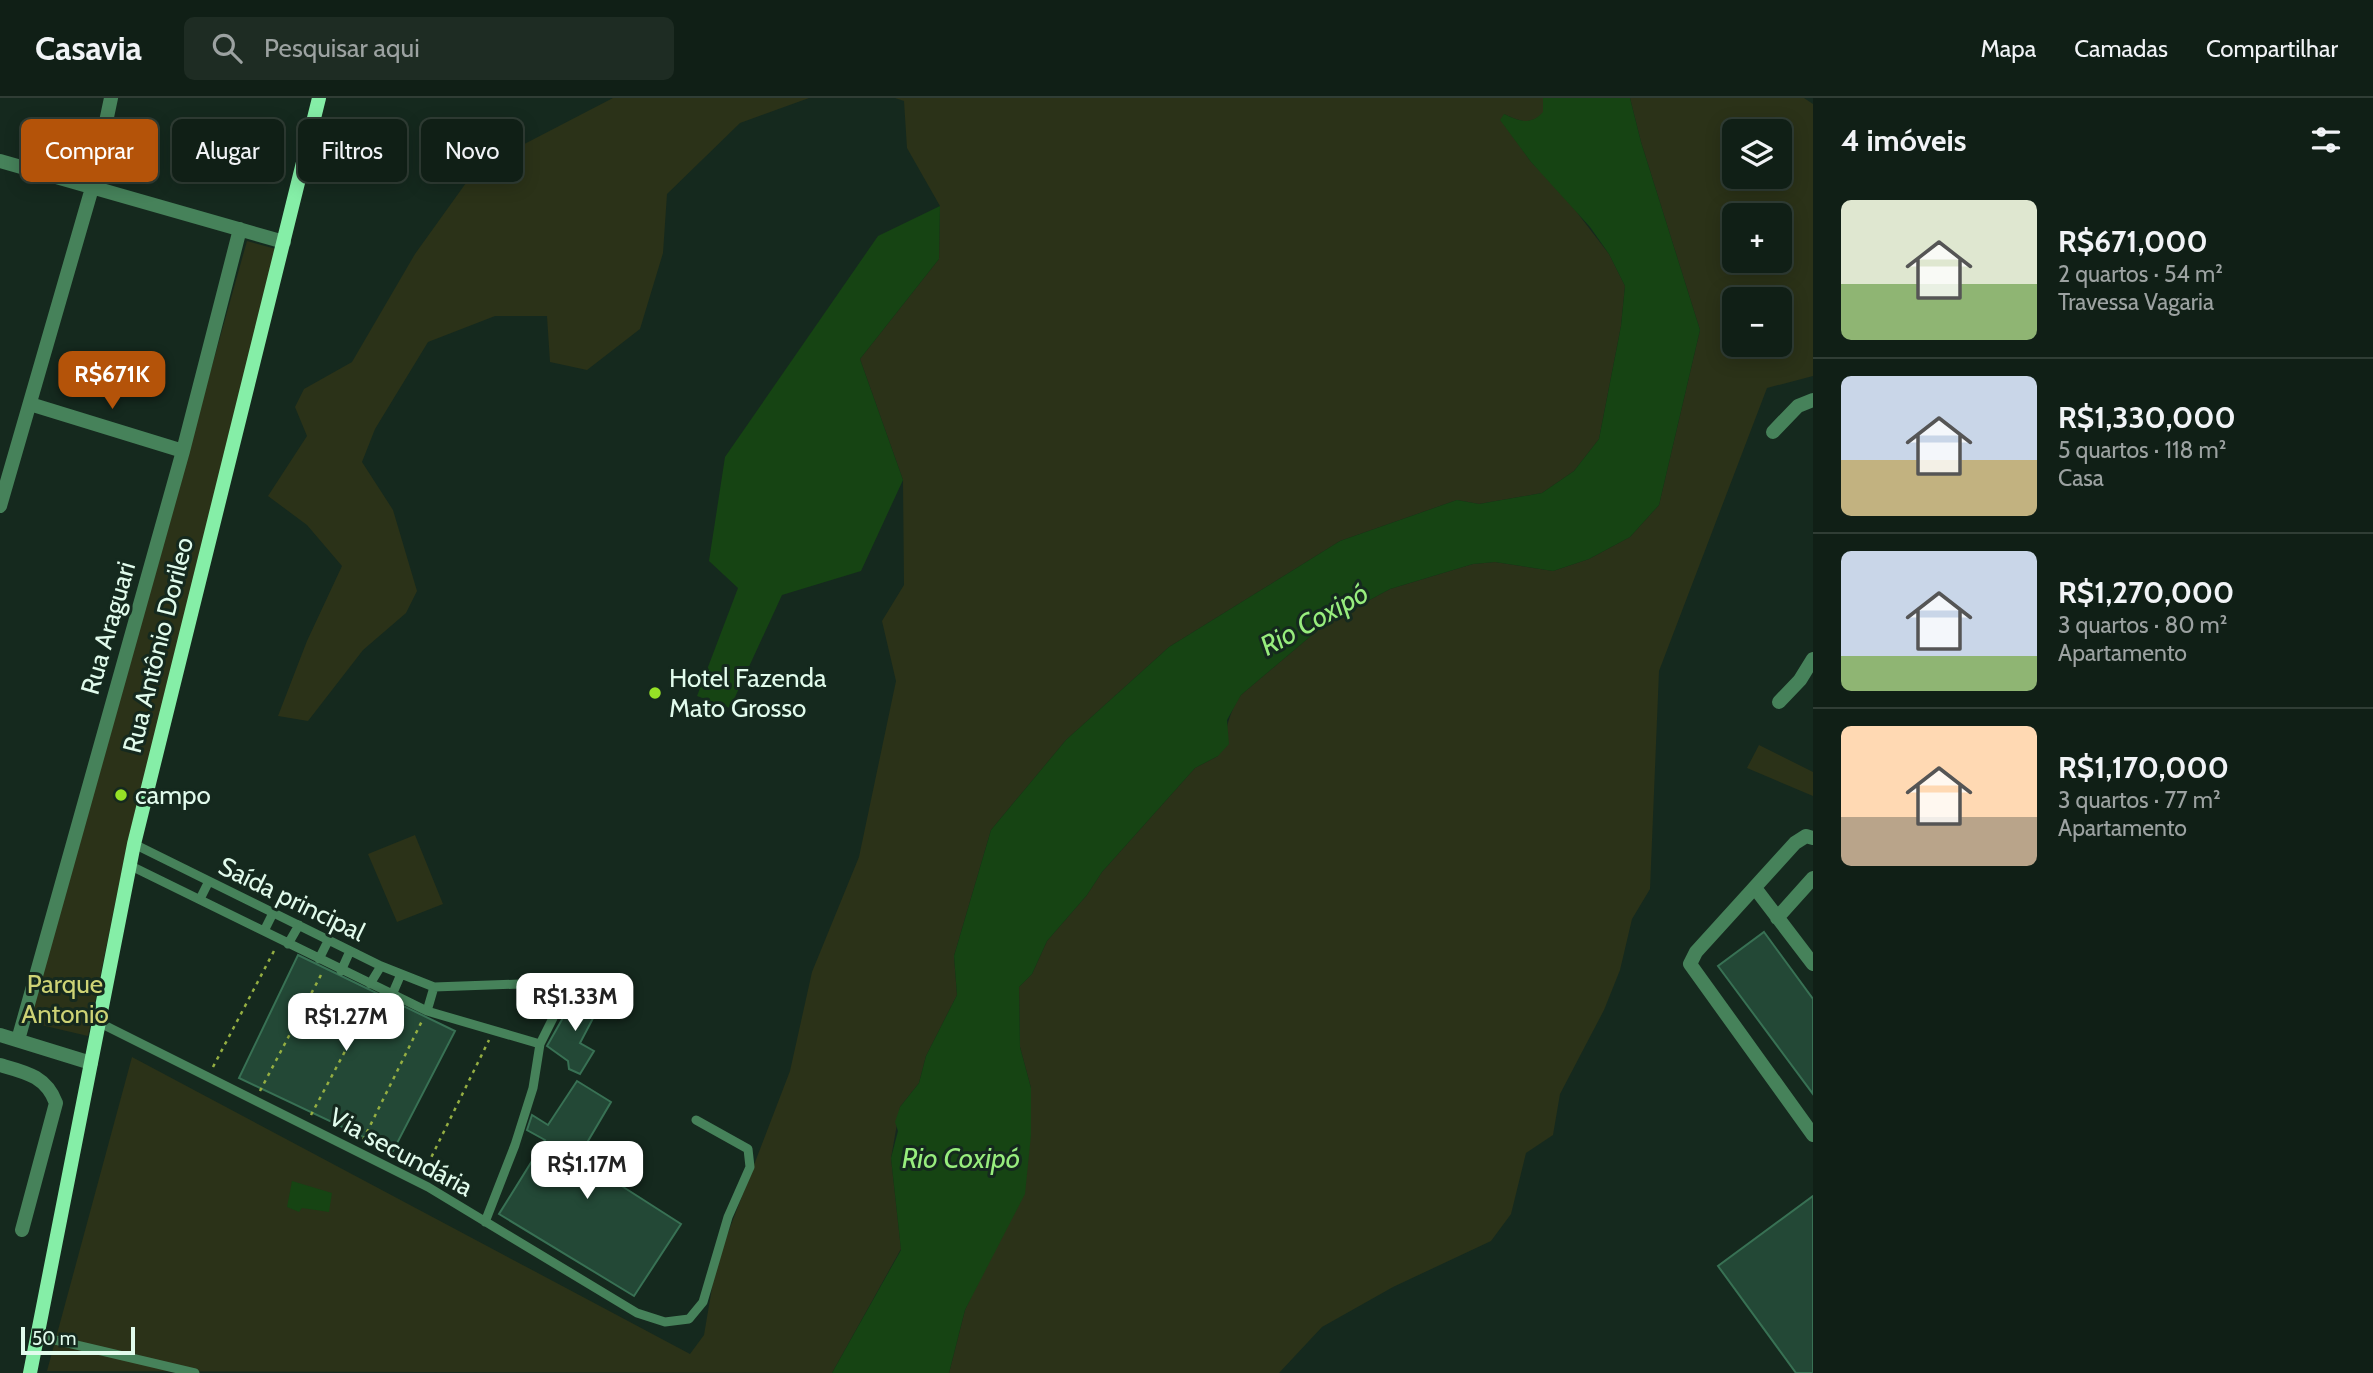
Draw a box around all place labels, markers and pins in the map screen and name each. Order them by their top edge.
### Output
pin: R$671K [55,352,169,411]
place label: Hotel Fazenda Mato Grosso [669,662,827,724]
marker: Hotel Fazenda Mato Grosso [647,685,663,701]
place label: campo [135,779,211,811]
marker: campo [113,787,129,803]
pin: R$1.33M [510,974,640,1033]
pin: R$1.27M [281,993,411,1053]
pin: R$1.17M [522,1142,652,1201]

